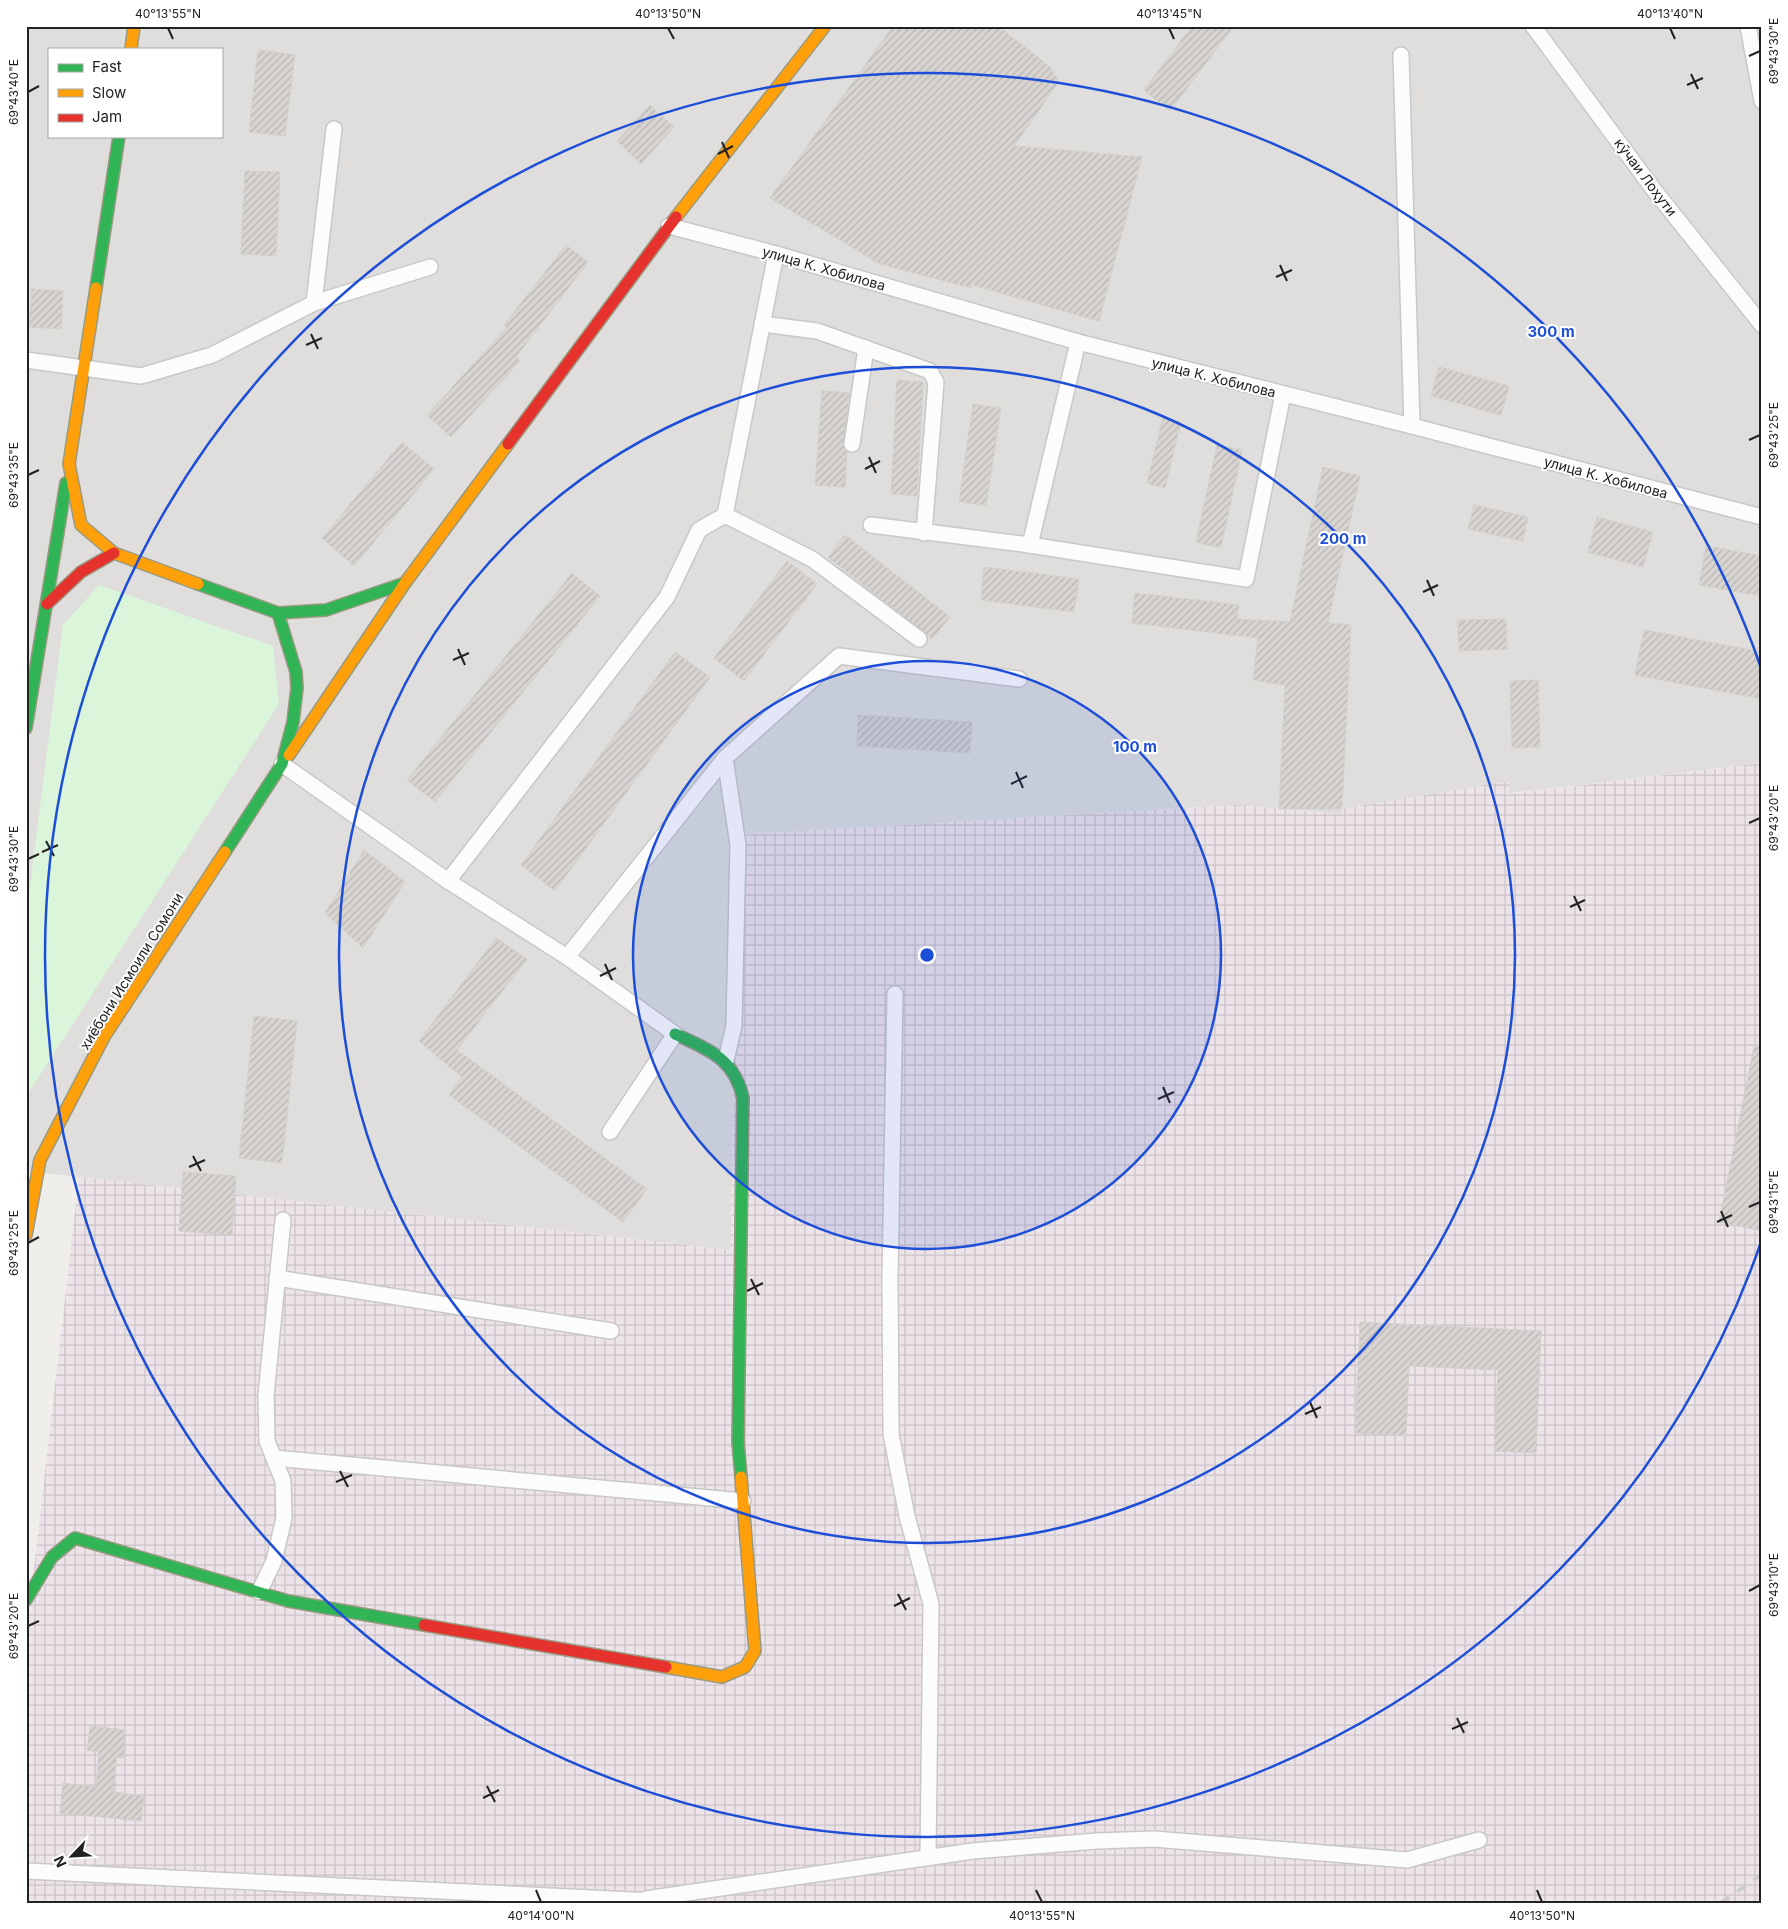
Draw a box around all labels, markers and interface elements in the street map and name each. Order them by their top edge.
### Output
text: 40°13'55"N [135,6,201,21]
text: 40°13'50"N [635,6,701,21]
text: 40°13'45"N [1136,6,1202,21]
text: 40°13'40"N [1637,6,1703,21]
text: 69°43'30"E [1766,18,1781,84]
legend [48,48,222,138]
text: Fast [92,57,122,76]
text: 69°43'40"E [6,59,21,125]
text: Slow [92,83,126,102]
text: Jam [92,107,122,126]
street label: кӯчаи Лоҳути [1611,135,1681,219]
street label: улица К. Хобилова [760,242,888,294]
text: 300 m [1527,322,1575,341]
street label: улица К. Хобилова [1150,353,1278,401]
text: 69°43'25"E [1766,402,1781,468]
text: 69°43'35"E [6,442,21,508]
street label: улица К. Хобилова [1542,452,1670,502]
text: 200 m [1320,529,1366,548]
text: 100 m [1113,737,1157,756]
text: 69°43'20"E [1766,785,1781,851]
text: 69°43'30"E [6,826,21,892]
street label: хиёбони Исмоили Сомони [76,889,186,1053]
centre of rings [918,946,936,964]
text: 69°43'15"E [1766,1170,1781,1234]
text: 69°43'25"E [6,1210,21,1276]
text: 69°43'10"E [1766,1553,1781,1617]
text: 69°43'20"E [6,1593,21,1659]
north arrow [48,1832,98,1882]
text: N [50,1853,70,1870]
text: 40°14'00"N [508,1908,574,1923]
text: 40°13'55"N [1009,1908,1075,1923]
text: 40°13'50"N [1509,1908,1575,1923]

